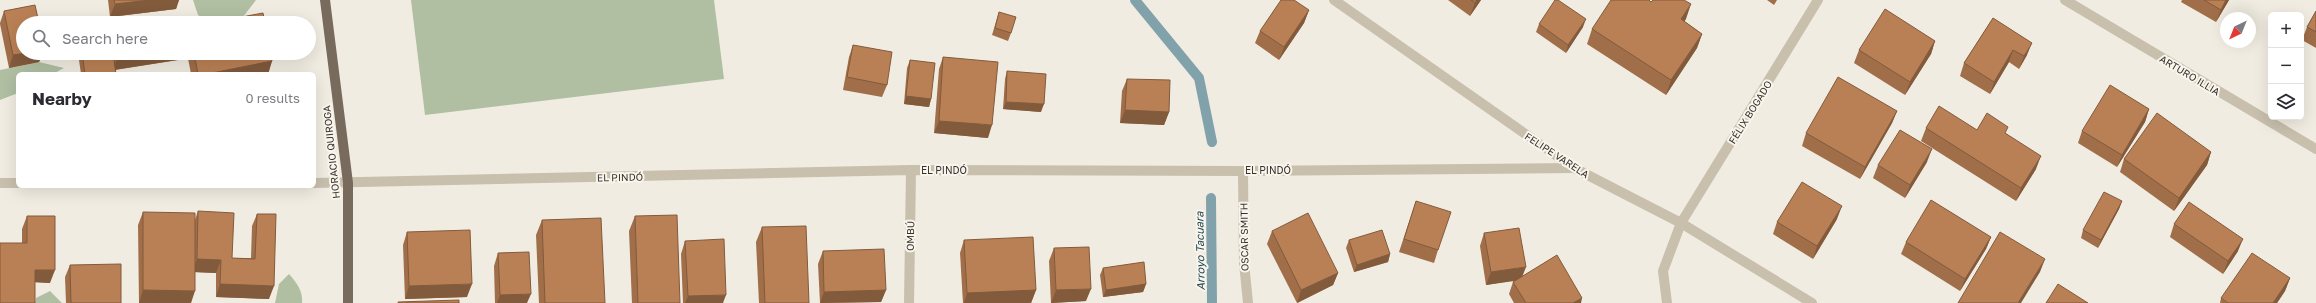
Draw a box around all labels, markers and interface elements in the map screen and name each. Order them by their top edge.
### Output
north arrow [2220,12,2256,48]
map controls [2268,12,2304,120]
button: + [2268,12,2304,48]
search box [16,16,316,60]
icon: search [30,27,52,49]
text: Search here [62,29,148,47]
button: − [2268,48,2304,84]
street label: ARTURO ILLIA [2158,52,2222,98]
street label: FÉLIX BOGADO [1726,78,1774,146]
button: layers [2268,84,2304,120]
text: Nearby [32,88,92,109]
text: 0 results [245,90,300,106]
street label: HORACIO QUIROGA [320,104,342,199]
street label: FELIPE VARELA [1523,130,1592,180]
street label: EL PINDÓ [921,164,967,176]
street label: EL PINDÓ [1245,164,1291,176]
street label: EL PINDÓ [597,171,643,183]
street label: OSCAR SMITH [1237,203,1251,271]
water label: Arroyo Tacuara [1192,211,1208,291]
street label: OMBÚ [904,221,916,251]

